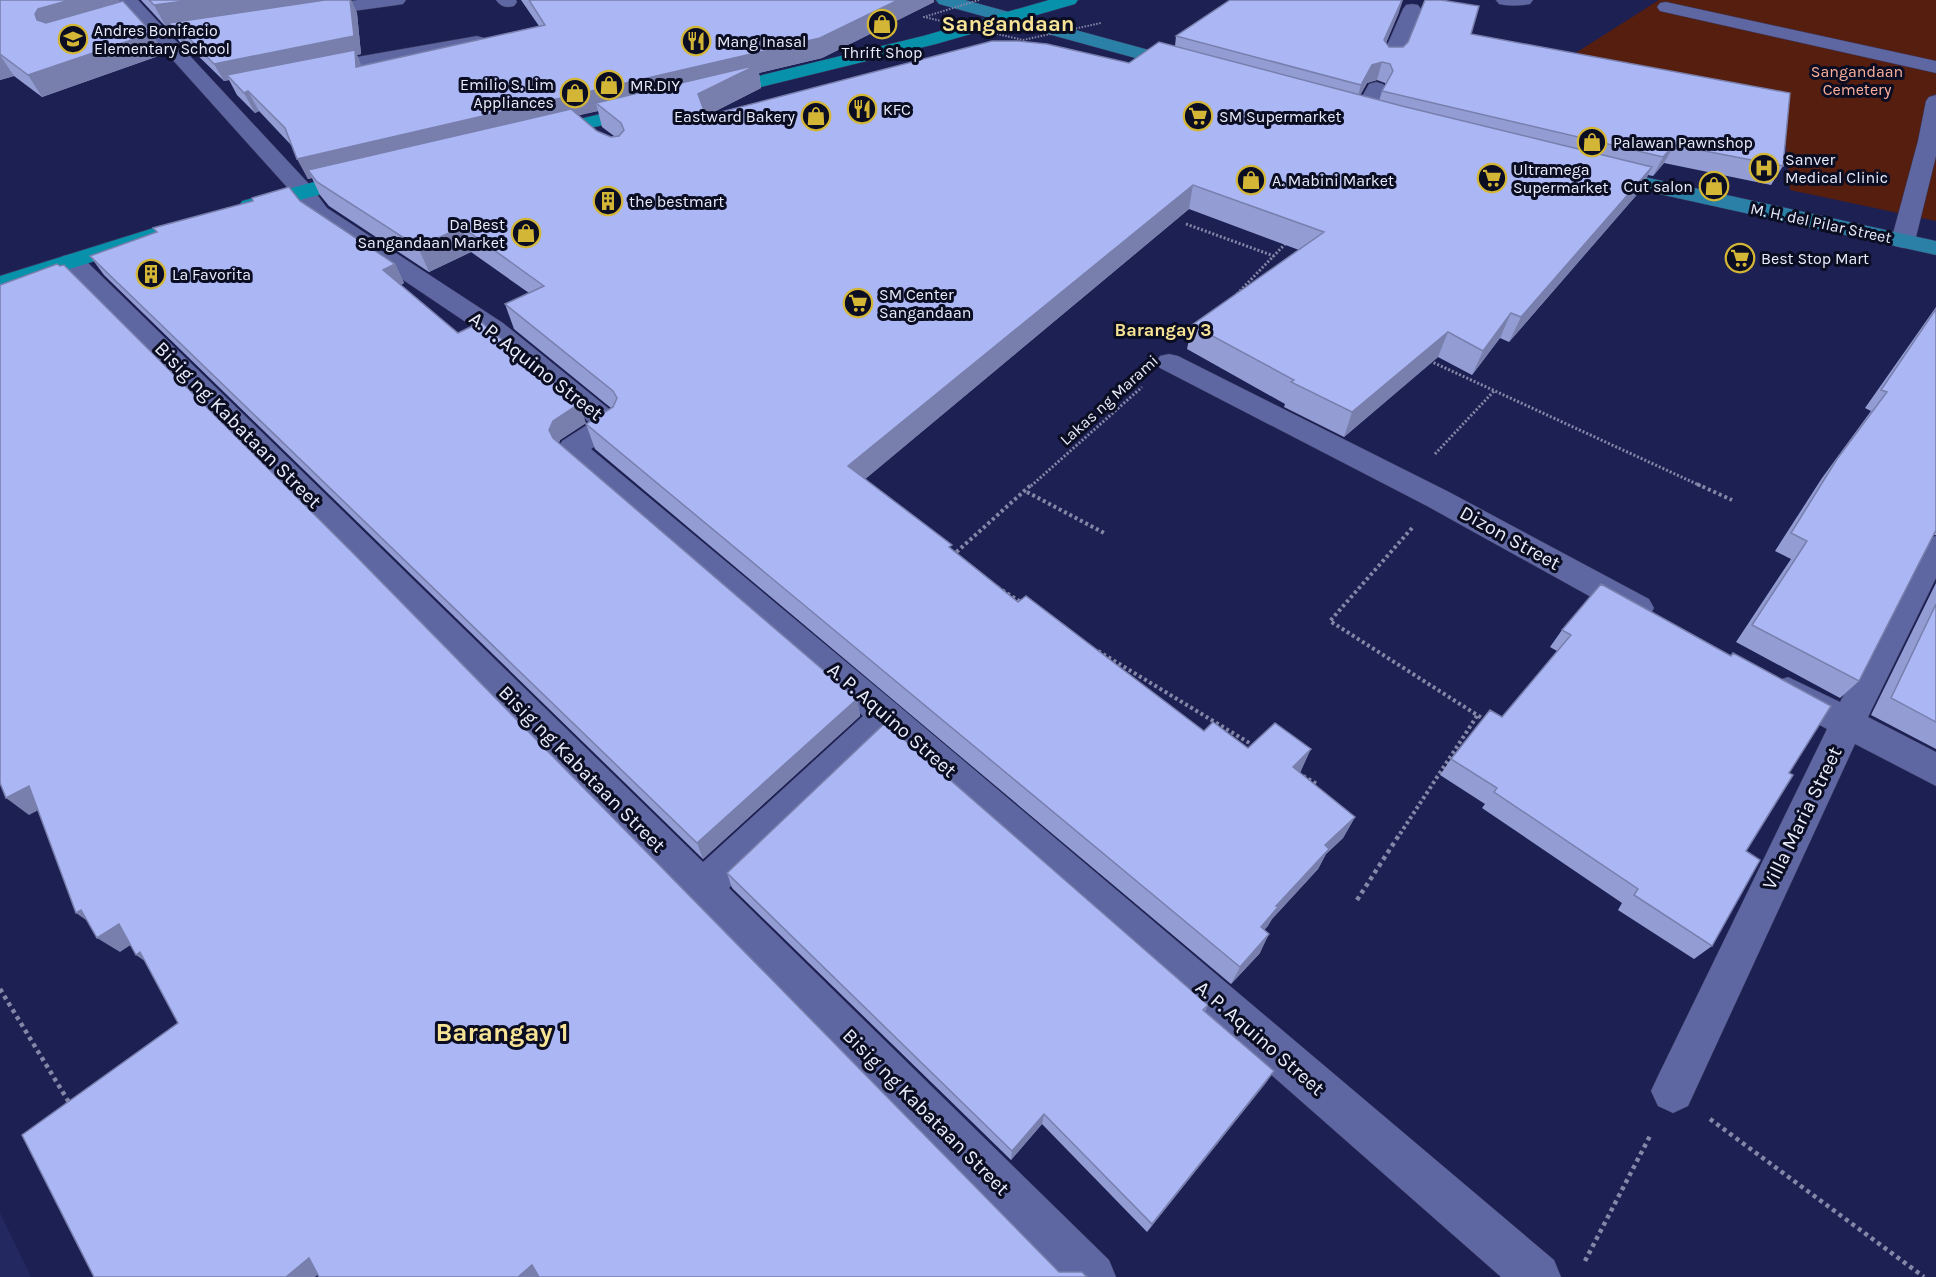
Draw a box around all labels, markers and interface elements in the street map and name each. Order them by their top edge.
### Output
shop icon: Thrift Shop [866,8,898,40]
district label: Sangandaan [942,11,1074,37]
place label: Andres Bonifacio Elementary School [94,21,230,58]
school or university icon: Andres Bonifacio Elementary School [57,23,89,55]
restaurant icon: Mang Inasal [680,25,712,57]
place label: Mang Inasal [717,32,807,51]
place label: Thrift Shop [842,43,922,62]
park label: Sangandaan Cemetery [1811,62,1903,99]
shop icon: MR.DIY [593,69,625,101]
place label: Emilio S. Lim Appliances [460,75,554,112]
place label: MR.DIY [630,76,680,95]
shop icon: Emilio S. Lim Appliances [559,77,591,109]
restaurant icon: KFC [846,93,878,125]
shop icon: Eastward Bakery [800,100,832,132]
place label: KFC [883,100,911,119]
supermarket icon: SM Supermarket [1182,100,1214,132]
place label: Eastward Bakery [674,107,796,126]
place label: SM Supermarket [1219,107,1342,126]
shop icon: Palawan Pawnshop [1576,126,1608,158]
place label: Palawan Pawnshop [1613,133,1753,152]
place label: Sanver Medical Clinic [1785,150,1888,187]
hospital icon: Sanver Medical Clinic [1748,152,1780,184]
place label: Ultramega Supermarket [1513,160,1609,197]
supermarket icon: Ultramega Supermarket [1476,162,1508,194]
shop icon: A. Mabini Market [1235,164,1267,196]
shop icon: Cut salon [1698,170,1730,202]
place label: A. Mabini Market [1272,171,1394,190]
place label: Cut salon [1624,177,1693,196]
building icon: the bestmart [592,185,624,217]
place label: the bestmart [629,192,724,211]
street label: M. H. del Pilar Street [1749,199,1893,247]
place label: Da Best Sangandaan Market [357,215,505,252]
shop icon: Da Best Sangandaan Market [510,217,542,249]
supermarket icon: Best Stop Mart [1724,242,1756,274]
place label: Best Stop Mart [1761,249,1869,268]
building icon: La Favorita [135,258,167,290]
place label: La Favorita [172,265,251,284]
place label: SM Center Sangandaan [879,285,971,322]
supermarket icon: SM Center Sangandaan [842,287,874,319]
street label: A. P. Aquino Street [465,307,608,426]
district label: Barangay 3 [1115,319,1211,341]
street label: Bisig ng Kabataan Street [150,337,326,513]
street label: Lakas ng Marami [1056,351,1162,449]
street label: Dizon Street [1456,501,1565,575]
street label: A. P. Aquino Street [823,658,961,782]
street label: Bisig ng Kabataan Street [494,681,670,857]
street label: Villa Maria Street [1757,742,1847,893]
street label: A. P. Aquino Street [1191,976,1329,1100]
district label: Barangay 1 [436,1017,568,1048]
street label: Bisig ng Kabataan Street [838,1024,1014,1200]

